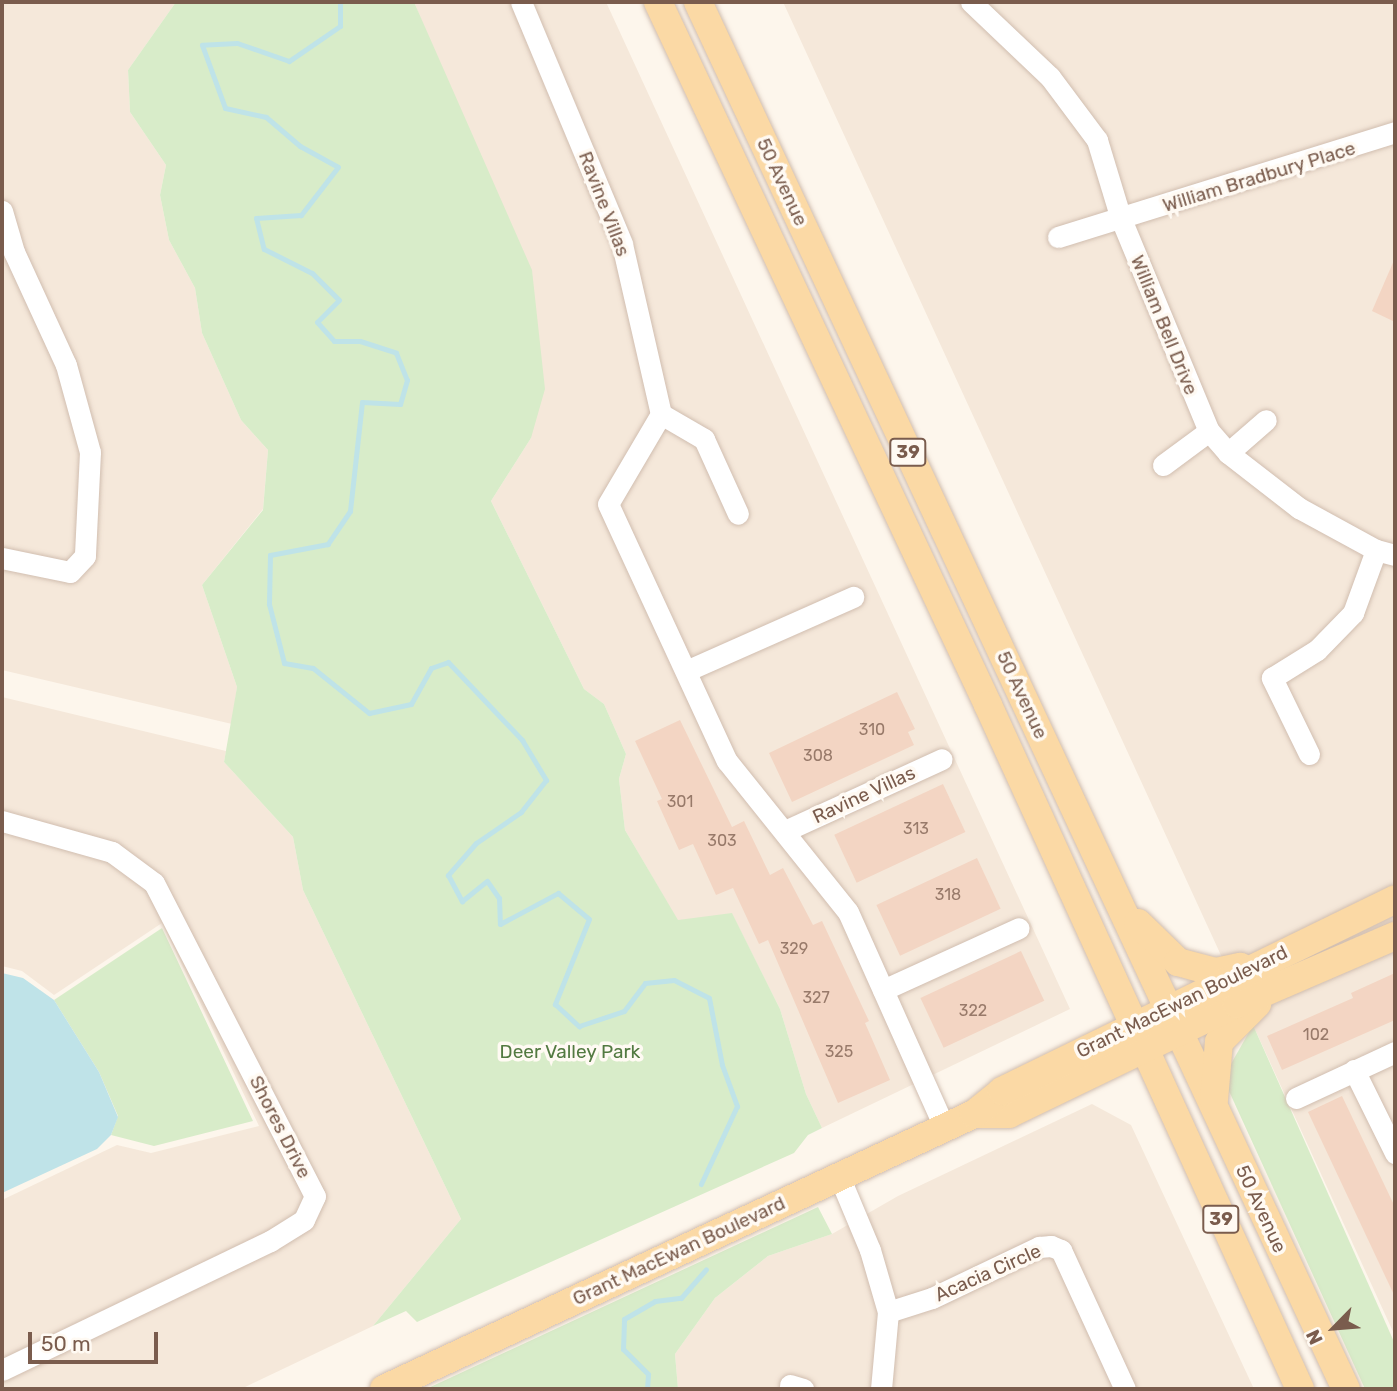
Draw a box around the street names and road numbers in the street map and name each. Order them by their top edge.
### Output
street label: 50 Avenue [752,134,812,230]
street label: William Bradbury Place [1160,137,1358,217]
street label: Ravine Villas [573,148,635,260]
street label: William Bell Drive [1126,252,1202,398]
road number: 39 [889,438,927,466]
street label: 50 Avenue [992,647,1052,743]
street label: Ravine Villas [809,761,919,829]
street label: Grant MacEwan Boulevard [1073,941,1291,1063]
street label: Shores Drive [244,1072,316,1182]
street label: 50 Avenue [1231,1161,1291,1257]
street label: Grant MacEwan Boulevard [569,1192,789,1310]
road number: 39 [1202,1204,1240,1234]
street label: Acacia Circle [931,1239,1045,1307]

